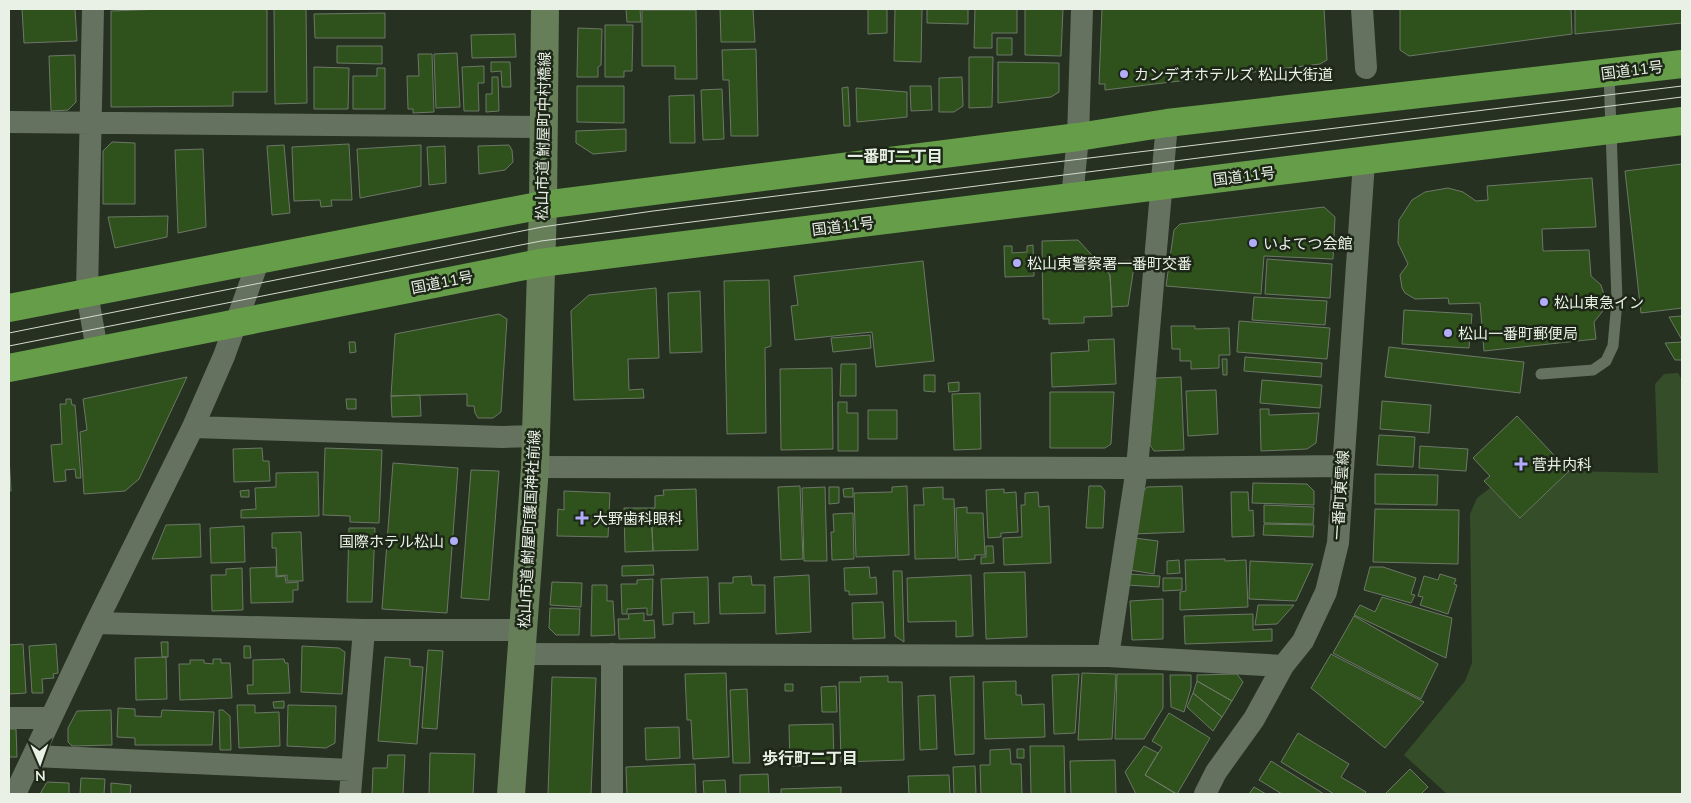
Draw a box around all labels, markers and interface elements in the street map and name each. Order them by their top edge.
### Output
street label: 松山市道 鮒屋町中村橋線 [532,51,554,221]
street label: 国道11号 [1600,57,1664,83]
place label: カンデオホテルズ 松山大街道 [1134,65,1333,84]
marker: カンデオホテルズ 松山大街道 [1118,68,1130,80]
district label: 一番町二丁目 [847,146,943,166]
street label: 国道11号 [1212,163,1276,189]
street label: 国道11号 [811,213,875,239]
place label: いよてつ会館 [1263,234,1352,253]
marker: いよてつ会館 [1247,237,1259,249]
place label: 松山東警察署一番町交番 [1027,254,1192,273]
marker: 松山東警察署一番町交番 [1011,257,1023,269]
street label: 国道11号 [409,267,475,297]
place label: 松山東急イン [1554,293,1644,312]
marker: 松山東急イン [1538,296,1550,308]
place label: 松山一番町郵便局 [1458,324,1578,343]
marker: 松山一番町郵便局 [1442,327,1454,339]
street label: 松山市道 鮒屋町護国神社前線 [514,429,544,629]
street label: 一番町東雲線 [1327,449,1353,541]
place label: 菅井内科 [1532,455,1592,474]
marker: 菅井内科 [1514,457,1528,471]
place label: 大野歯科眼科 [593,509,683,528]
marker: 大野歯科眼科 [575,511,589,525]
place label: 国際ホテル松山 [339,532,444,551]
marker: 国際ホテル松山 [448,535,460,547]
north arrow [15,738,65,788]
district label: 歩行町二丁目 [762,748,858,768]
text: N [35,767,46,785]

